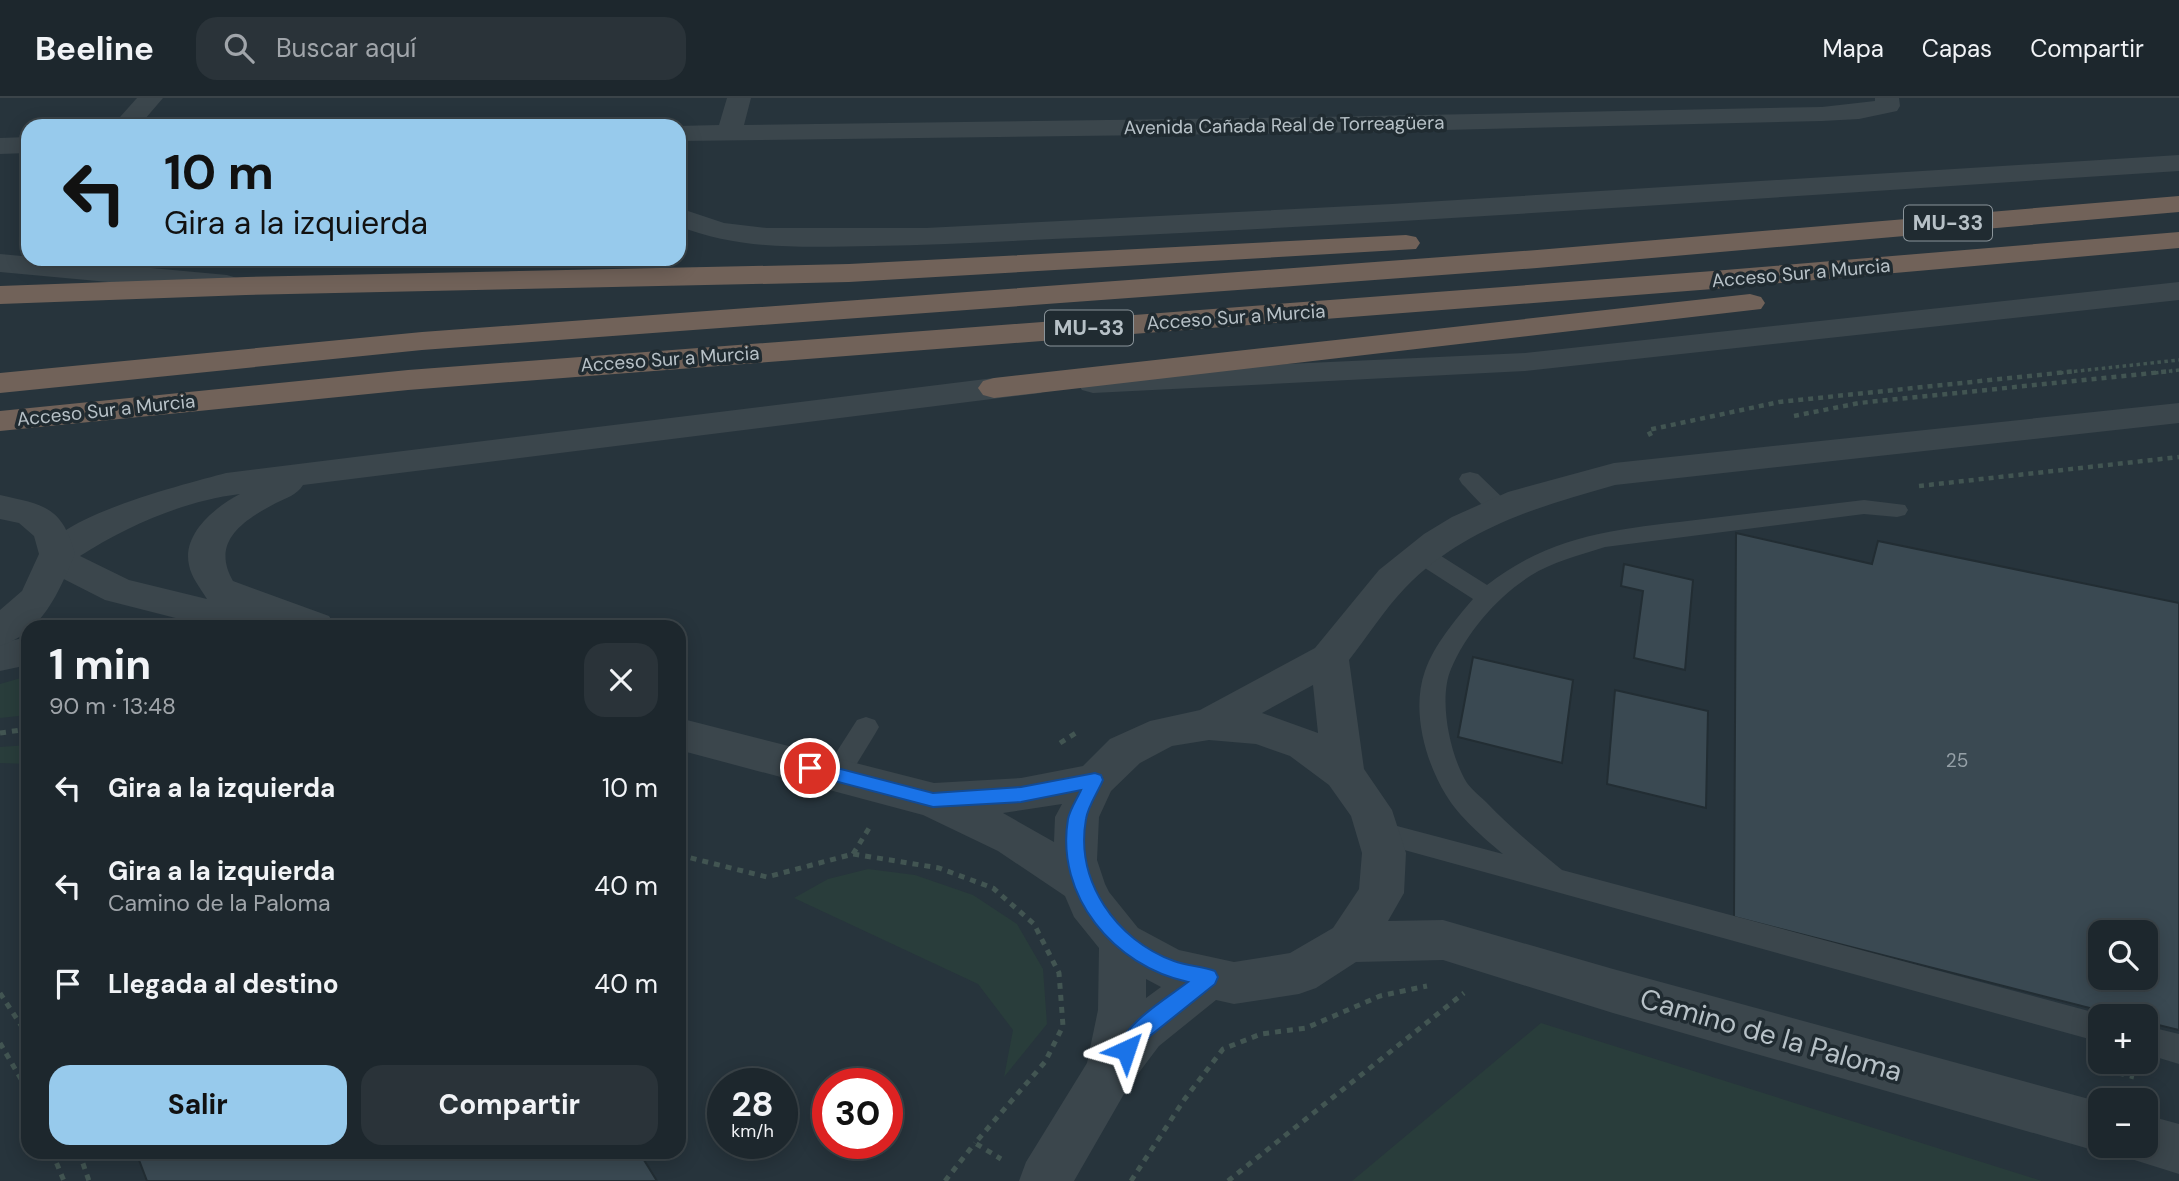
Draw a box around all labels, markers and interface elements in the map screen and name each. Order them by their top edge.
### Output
search box [196,17,686,80]
text: Beeline [35,27,154,70]
icon: search [220,29,258,67]
text: Buscar aquí [276,31,416,65]
text: Mapa [1822,33,1884,64]
text: Capas [1922,33,1992,64]
text: Compartir [2030,33,2144,64]
street label: Avenida Cañada Real de Torreagüera [1123,110,1445,140]
text: 10 m [164,140,274,204]
icon: left [49,147,140,238]
text: Gira a la izquierda [164,202,428,244]
road number: MU-33 [1904,206,1992,240]
street label: Acceso Sur a Murcia [1711,253,1891,293]
street label: Acceso Sur a Murcia [1146,298,1326,336]
road number: MU-33 [1045,310,1133,345]
street label: Acceso Sur a Murcia [580,340,760,378]
street label: Acceso Sur a Murcia [16,388,196,432]
text: 1 min [49,637,151,692]
button: close [584,643,658,717]
text: 90 m · 13:48 [49,691,176,721]
pin [780,738,840,798]
house number: 25 [1946,748,1968,773]
icon: arrive [791,749,829,787]
icon: left [49,769,87,807]
text: Gira a la izquierda [108,771,335,805]
text: 10 m [602,771,658,805]
text: Gira a la izquierda [108,854,335,888]
icon: left [49,867,87,905]
text: 40 m [594,869,658,903]
text: Camino de la Paloma [108,888,330,918]
map controls [2088,920,2158,1158]
button: search [2088,920,2158,990]
icon: arrive [49,965,87,1003]
text: Llegada al destino [108,967,339,1001]
text: 40 m [594,967,658,1001]
street label: Camino de la Paloma [1636,980,1906,1090]
button: + [2088,1004,2158,1074]
position arrow [1089,1013,1163,1087]
button: Salir [49,1065,347,1145]
button: Compartir [361,1065,658,1145]
speed limit sign: 30 [812,1068,903,1159]
text: 28 [731,1081,774,1127]
button: − [2088,1088,2158,1158]
text: km/h [731,1119,774,1143]

